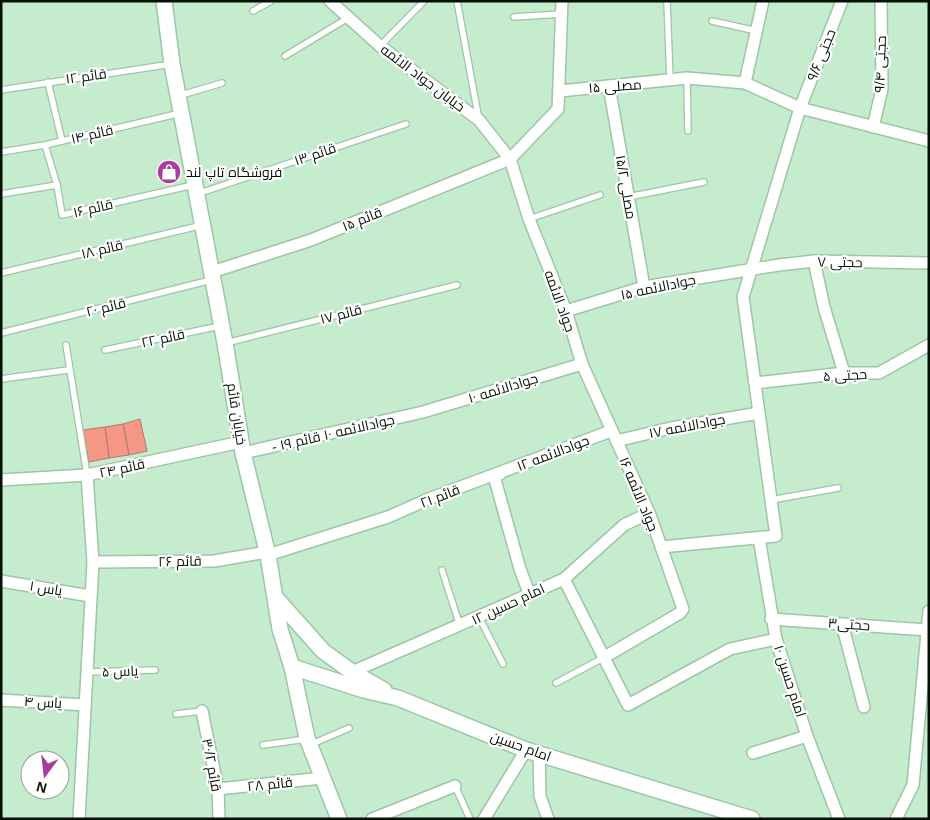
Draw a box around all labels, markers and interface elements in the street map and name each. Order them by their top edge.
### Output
street label: حجتی ۹/۶ [803,27,839,83]
street label: حجتی ۹/۴ [871,35,889,93]
street label: خیابان جواد الائمه [378,41,468,115]
street label: قائم ۱۲ [64,65,108,89]
street label: مصلی ۱۵ [588,76,642,96]
street label: قائم ۱۴ [69,121,115,149]
street label: قائم ۱۳ [292,139,339,171]
street label: مصلی ۱۵/۲ [612,154,640,220]
shop icon: فروشگاه تاپ لند [156,159,182,185]
place label: فروشگاه تاپ لند [186,164,282,182]
street label: قائم ۱۶ [71,196,115,222]
street label: قائم ۱۵ [340,204,385,236]
street label: قائم ۱۸ [79,236,125,264]
street label: حجتی ۷ [817,254,863,270]
street label: جواد الائمه [541,268,579,334]
street label: جوادالائمه ۱۵ [619,271,697,303]
street label: قائم ۲۰ [84,294,128,322]
street label: قائم ۱۷ [318,301,364,329]
street label: قائم ۲۲ [140,326,187,352]
street label: حجتی ۵ [822,366,868,384]
street label: جوادالائمه ۱۰ [466,370,540,406]
street label: خیابان قائم [222,382,250,447]
street label: - جوادالائمه ۱۰ قائم ۱۹ [270,411,396,457]
street label: جوادالائمه ۱۷ [647,411,727,441]
street label: جوادالائمه ۱۲ [515,432,591,474]
street label: جواد الائمه ۱۶ [616,454,662,534]
street label: قائم ۲۴ [98,455,147,483]
street label: قائم ۲۱ [418,481,463,513]
street label: قائم ۲۶ [158,553,202,571]
street label: یاس ۱ [28,578,64,599]
street label: امام حسین ۱۲ [469,580,548,630]
street label: حجتی۳ [827,615,871,633]
street label: ۱۰ امام حسین [769,643,809,720]
street label: یاس ۵ [102,662,139,680]
street label: یاس ۴ [24,693,63,711]
street label: امام حسین [488,728,553,766]
street label: قاِئم ۳۰/۲ [197,737,225,793]
north arrow [20,750,70,800]
street label: قائم ۲۸ [246,774,294,796]
text: N [35,779,49,797]

